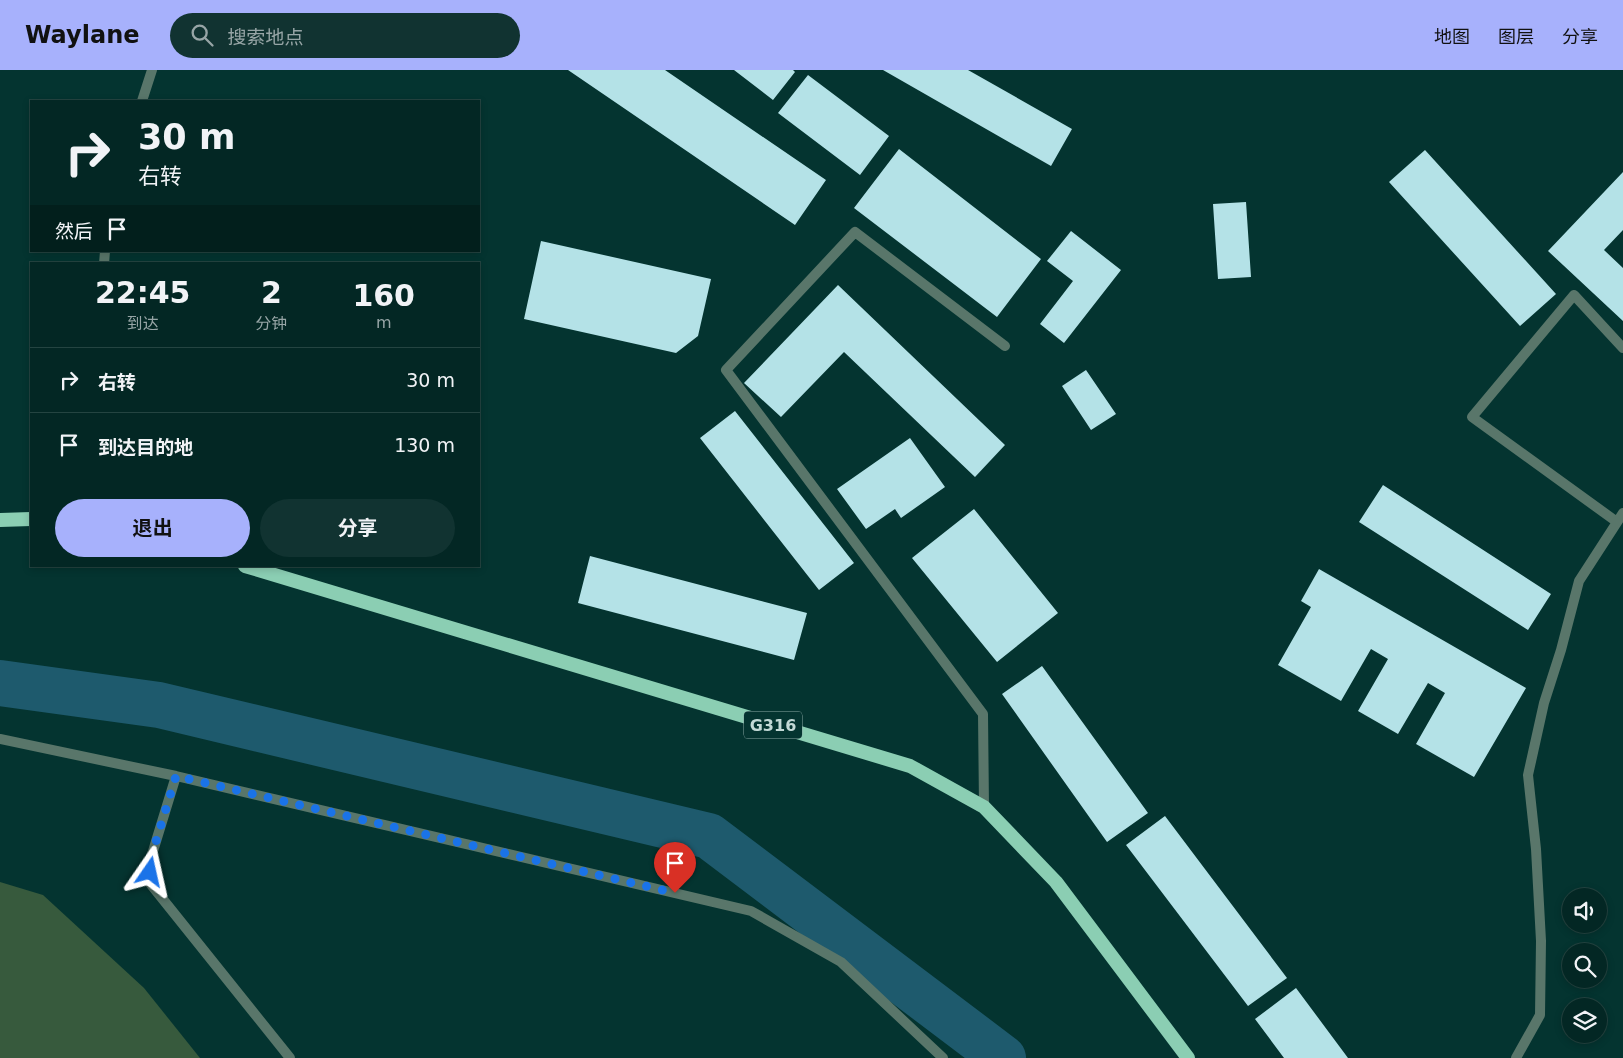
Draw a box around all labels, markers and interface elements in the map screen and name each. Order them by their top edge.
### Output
search box [170,13,520,58]
text: Waylane [25,21,140,49]
icon: search [188,21,216,49]
text: 搜索地点 [228,26,304,48]
text: 地图 [1434,26,1470,47]
text: 图层 [1498,26,1534,47]
text: 分享 [1562,26,1598,47]
text: 30 m [138,117,235,157]
icon: right [55,120,120,185]
text: 右转 [138,164,182,189]
icon: arrive [103,215,131,243]
text: 然后 [55,220,93,242]
text: 22:45 [95,275,190,310]
text: 2 [261,275,282,310]
text: 160 [352,278,415,313]
text: m [376,313,391,332]
text: 到达 [127,314,159,333]
text: 分钟 [255,314,287,333]
icon: right [55,366,83,394]
text: 30 m [406,369,455,391]
text: 右转 [98,371,136,393]
icon: arrive [55,431,83,459]
text: 130 m [394,434,455,456]
text: 到达目的地 [98,436,193,458]
button: 退出 [55,499,250,557]
button: 分享 [260,499,455,557]
road number: G316 [744,712,802,738]
pin [654,842,696,893]
position arrow [123,845,175,897]
icon: arrive [661,849,689,877]
map controls [1562,888,1607,1043]
button: sound [1562,888,1607,933]
button: search [1562,943,1607,988]
button: layers [1562,998,1607,1043]

